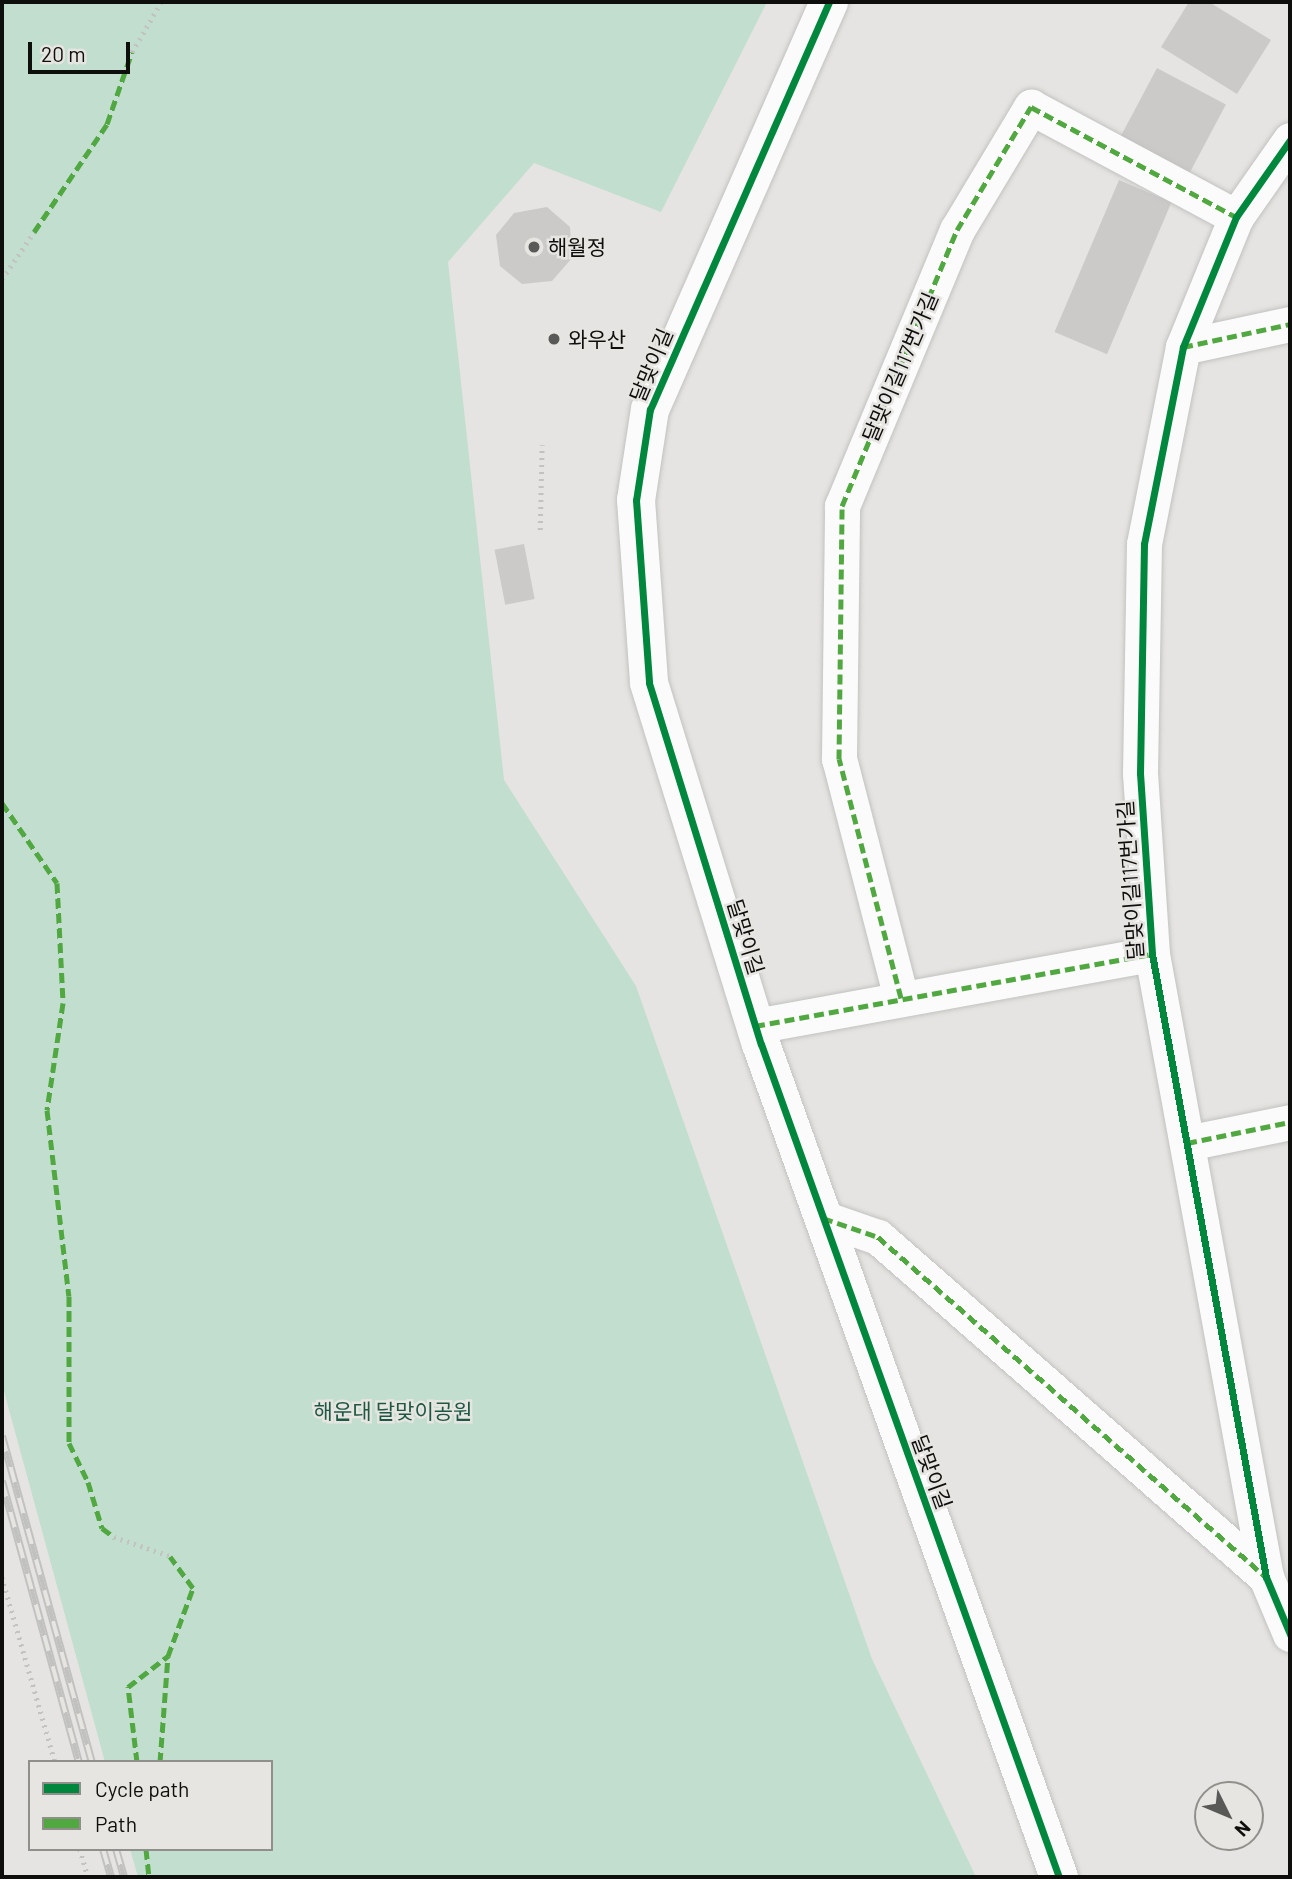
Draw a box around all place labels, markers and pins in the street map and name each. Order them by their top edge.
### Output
place label: 해월정 [548,234,606,260]
marker: 해월정 [526,239,542,255]
place label: 와우산 [568,326,626,352]
marker: 와우산 [546,331,562,347]

